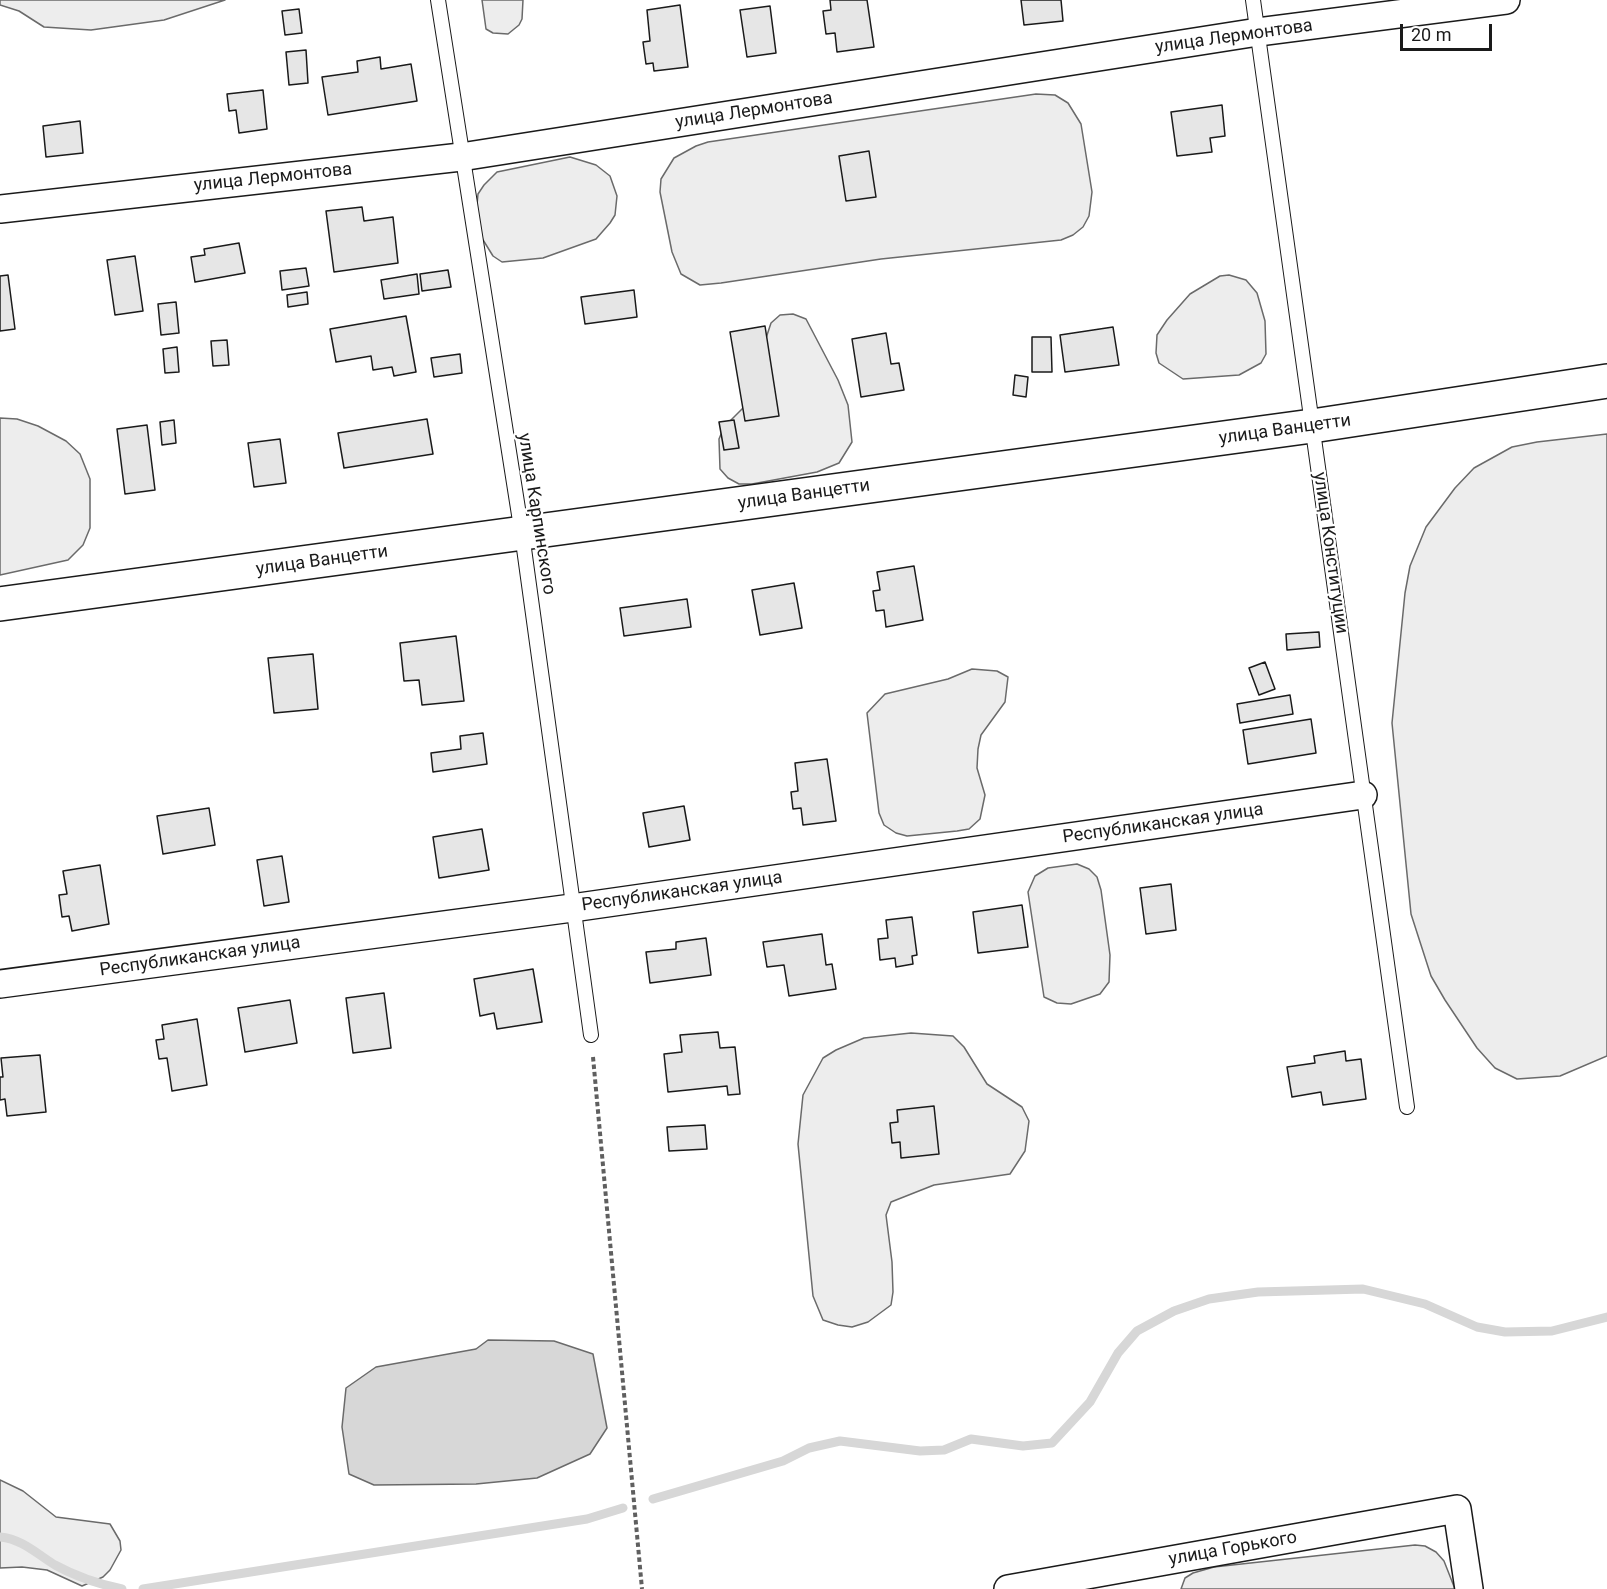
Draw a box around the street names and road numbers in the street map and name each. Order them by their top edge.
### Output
street label: улица Лермонтова [1154,15,1314,59]
street label: улица Лермонтова [674,88,834,134]
street label: улица Лермонтова [193,159,353,197]
street label: улица Ванцетти [1218,410,1352,450]
street label: улица Карпинского [513,432,559,596]
street label: улица Конституции [1308,471,1352,635]
street label: улица Ванцетти [737,475,871,515]
street label: улица Ванцетти [255,541,389,581]
street label: Республиканская улица [1061,799,1265,849]
street label: Республиканская улица [580,867,784,917]
street label: Республиканская улица [98,932,302,982]
street label: улица Горького [1167,1527,1299,1571]

